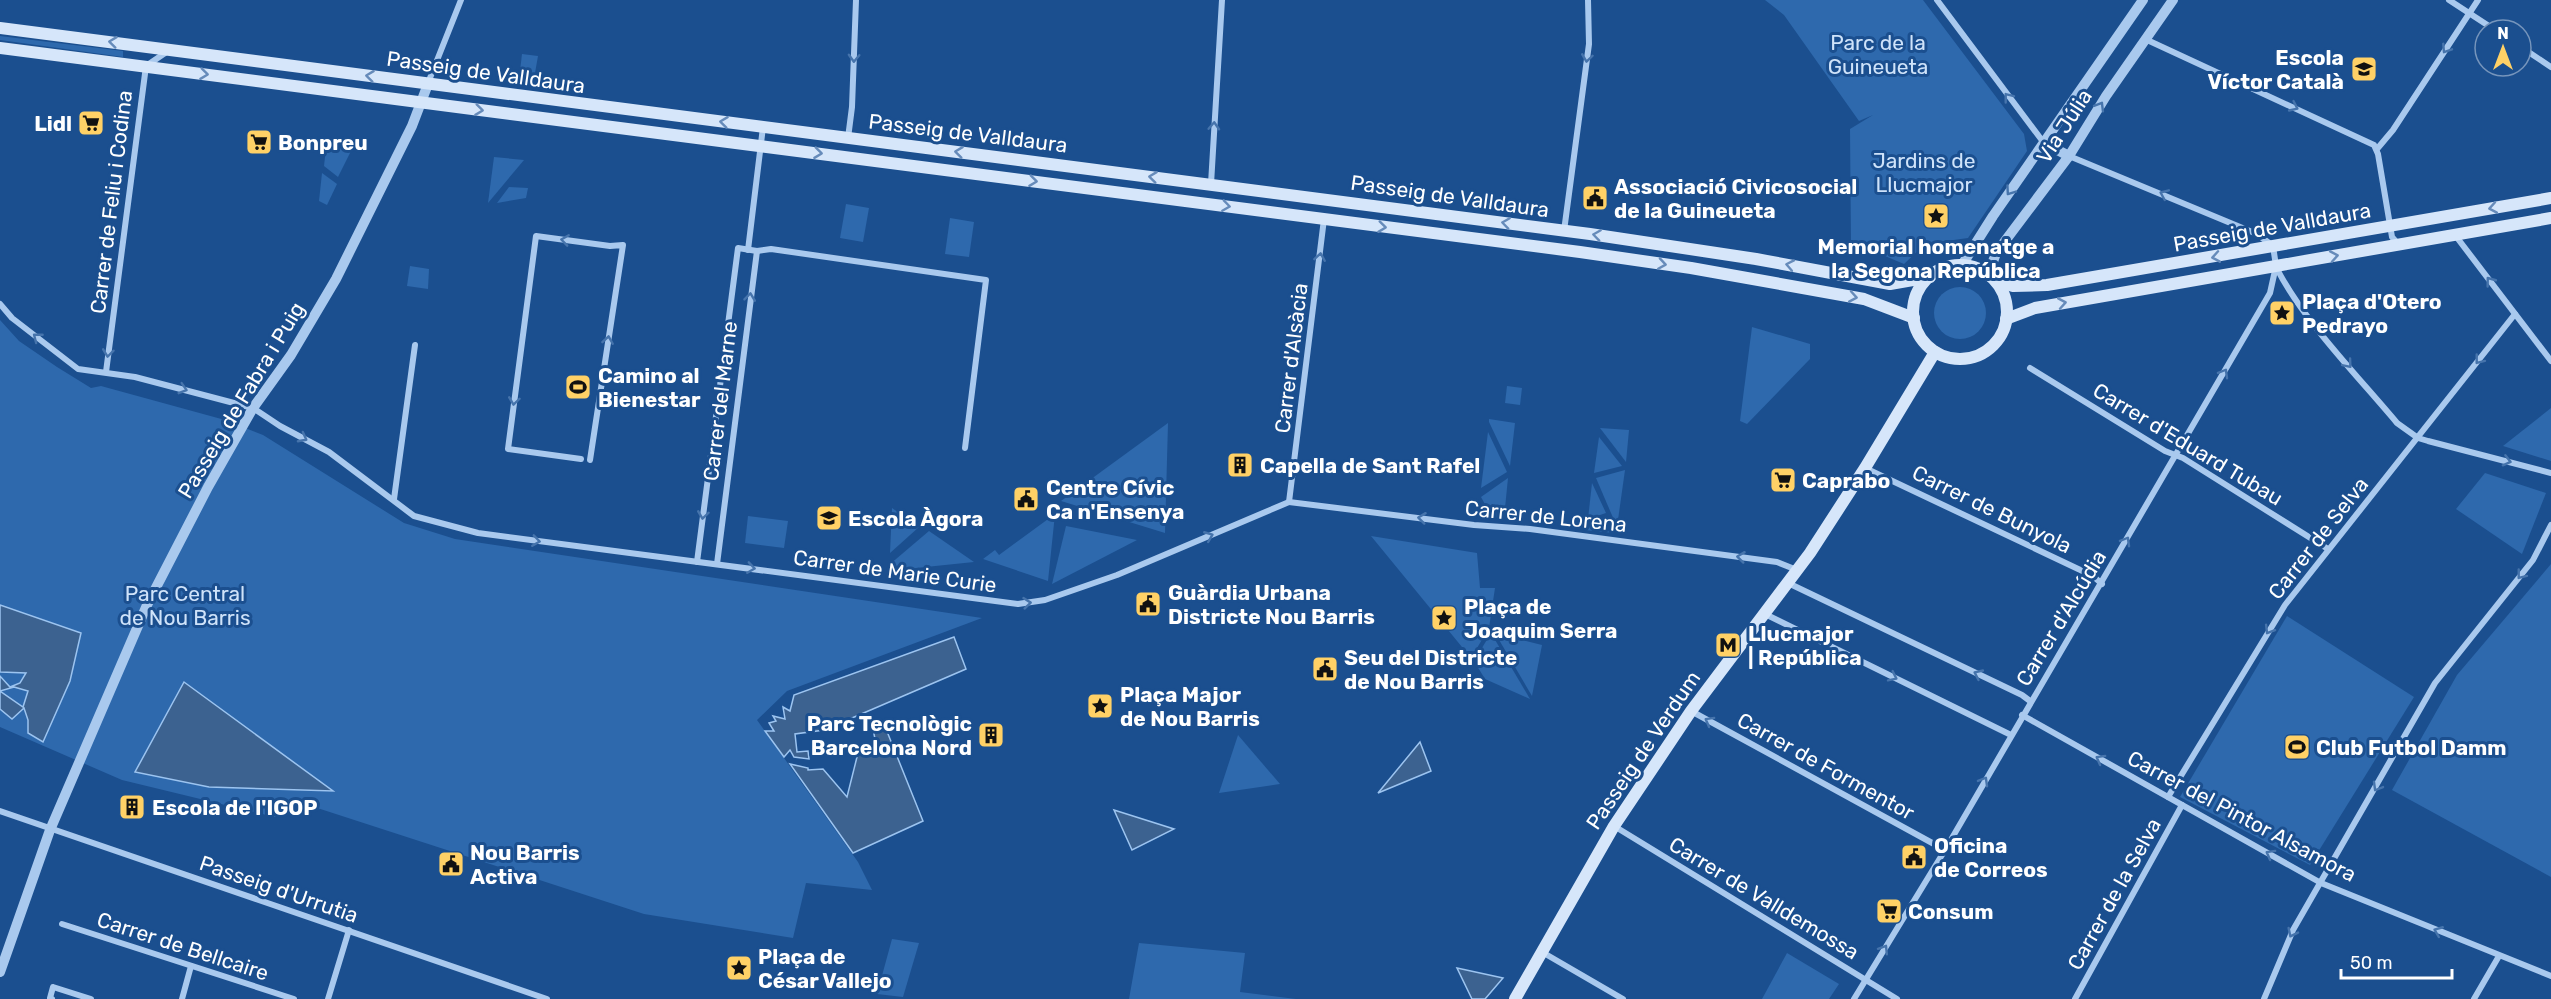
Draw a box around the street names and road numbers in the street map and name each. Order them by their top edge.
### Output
street label: Passeig de Valldaura [385,46,587,98]
street label: Via Júlia [2031,84,2097,168]
street label: Carrer de Feliu i Codina [85,89,137,315]
street label: Passeig de Valldaura [867,108,1069,158]
street label: Passeig de Valldaura [1349,170,1551,222]
street label: Passeig de Valldaura [2171,197,2373,257]
street label: Carrer d'Alsàcia [1269,281,1313,435]
street label: Passeig de Fabra i Puig [172,297,310,503]
street label: Carrer del Marne [698,320,742,482]
street label: Carrer d'Eduard Tubau [2089,377,2287,511]
street label: Carrer de Bunyola [1908,460,2076,558]
street label: Carrer de Selva [2263,472,2373,604]
street label: Carrer de Lorena [1464,495,1628,537]
street label: Carrer de Marie Curie [792,544,998,598]
street label: Carrer d'Alcúdia [2011,546,2111,690]
street label: Passeig de Verdum [1581,666,1705,834]
street label: Carrer de Formentor [1733,707,1919,825]
street label: Carrer del Pintor Alsamora [2123,745,2361,887]
street label: Carrer de la Selva [2062,814,2166,974]
street label: Carrer de Valldemossa [1665,831,1863,965]
street label: Passeig d'Urrutia [196,850,362,928]
street label: Carrer de Bellcaire [94,906,272,986]

